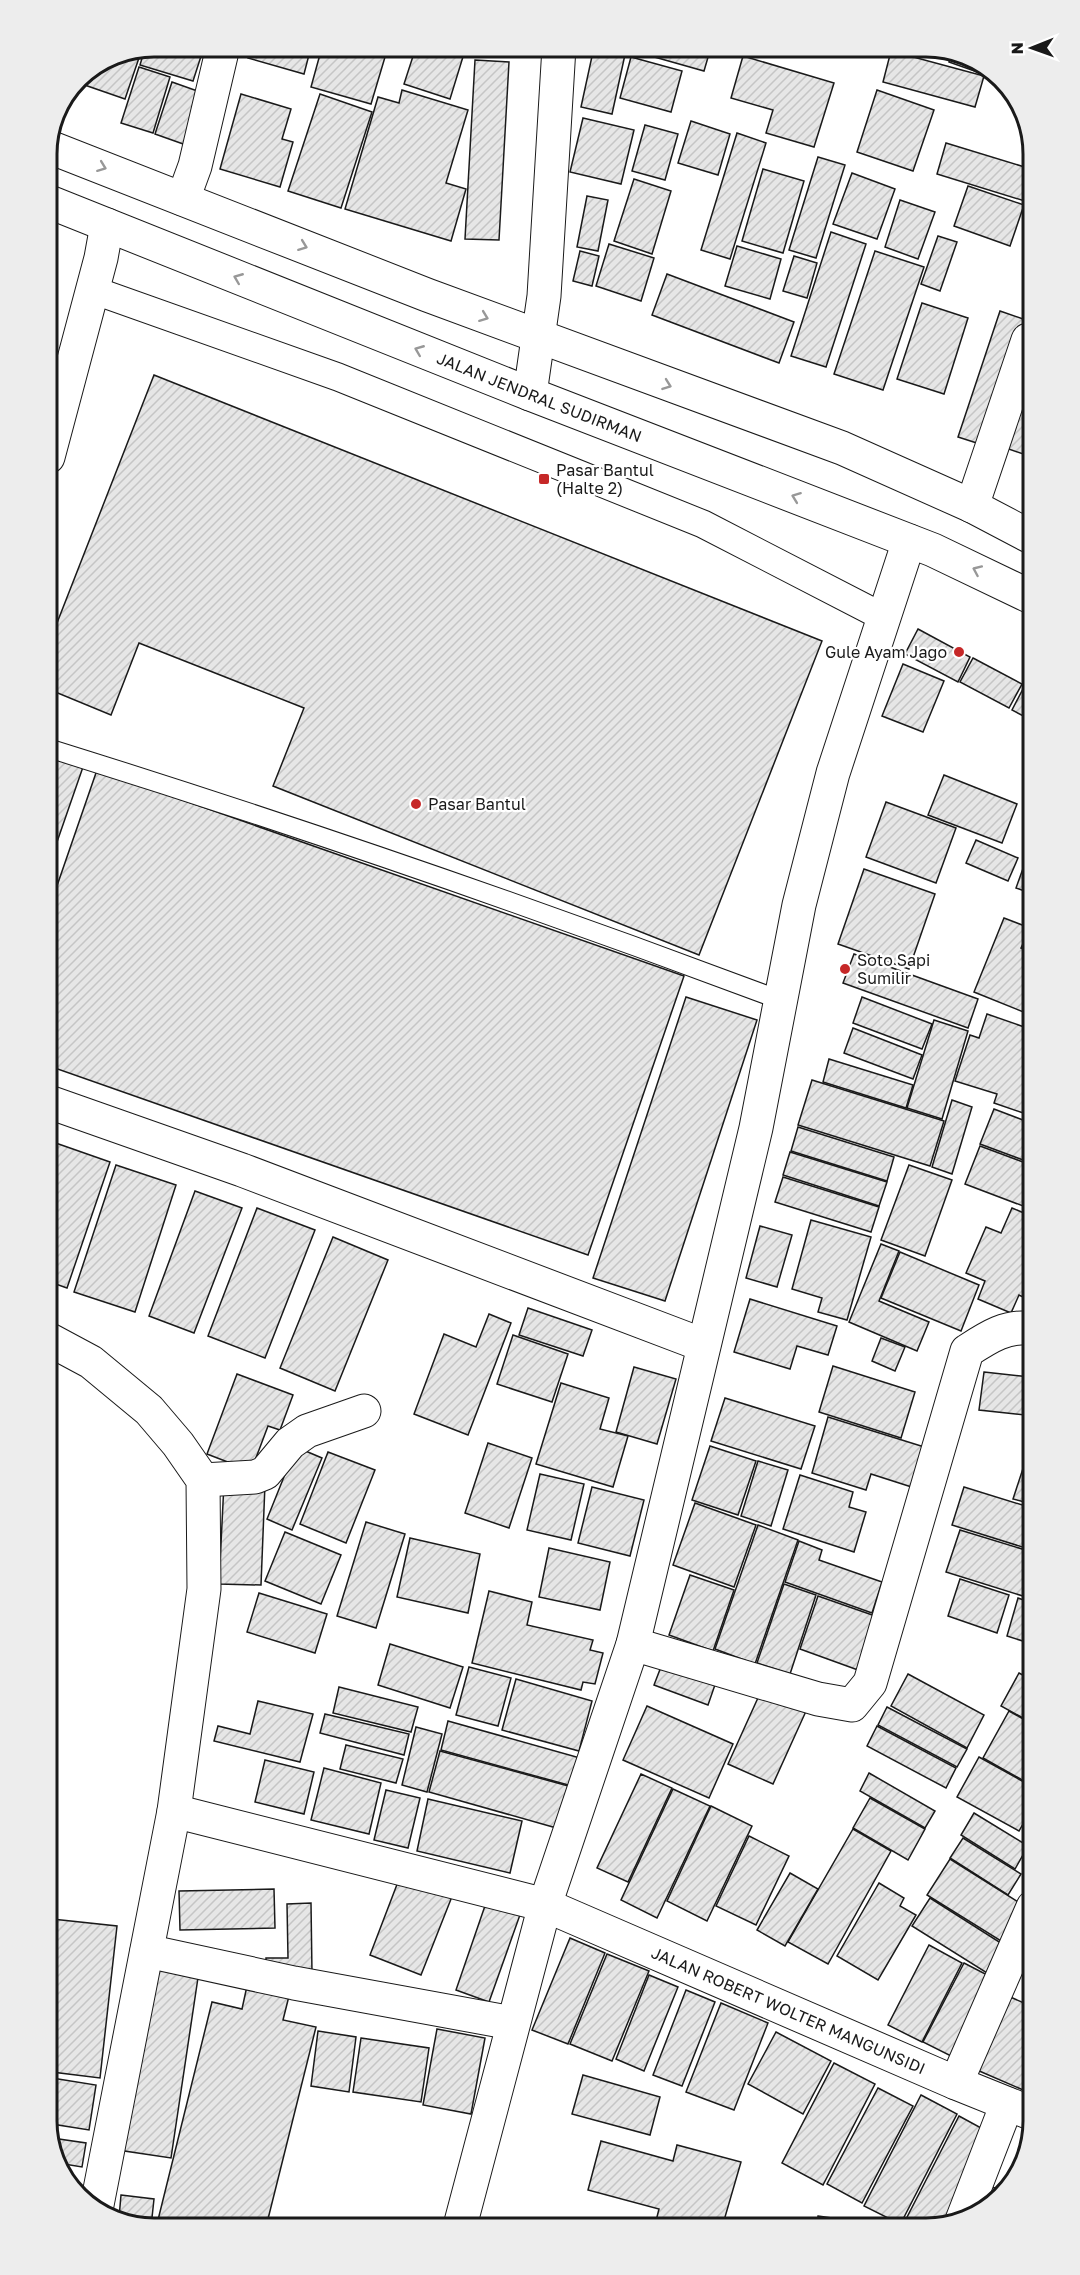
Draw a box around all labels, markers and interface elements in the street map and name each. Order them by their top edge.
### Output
north arrow [1002,18,1062,78]
text: N [1007,42,1027,55]
one-way arrow [96,160,106,173]
one-way arrow [296,239,307,251]
one-way arrow [233,273,244,285]
one-way arrow [478,310,489,322]
one-way arrow [414,345,425,357]
street label: JALAN JENDRAL SUDIRMAN [434,348,645,446]
one-way arrow [661,378,672,390]
place label: Pasar Bantul (Halte 2) [556,460,654,498]
marker: Pasar Bantul (Halte 2) [537,472,551,486]
one-way arrow [791,492,802,505]
one-way arrow [972,565,983,577]
place label: Gule Ayam Jago [825,642,947,662]
marker: Gule Ayam Jago [952,645,966,659]
place label: Pasar Bantul [428,794,526,814]
marker: Pasar Bantul [409,797,423,811]
place label: Soto Sapi Sumilir [857,950,930,988]
marker: Soto Sapi Sumilir [838,962,852,976]
street label: JALAN ROBERT WOLTER MANGUNSIDI [648,1942,928,2078]

